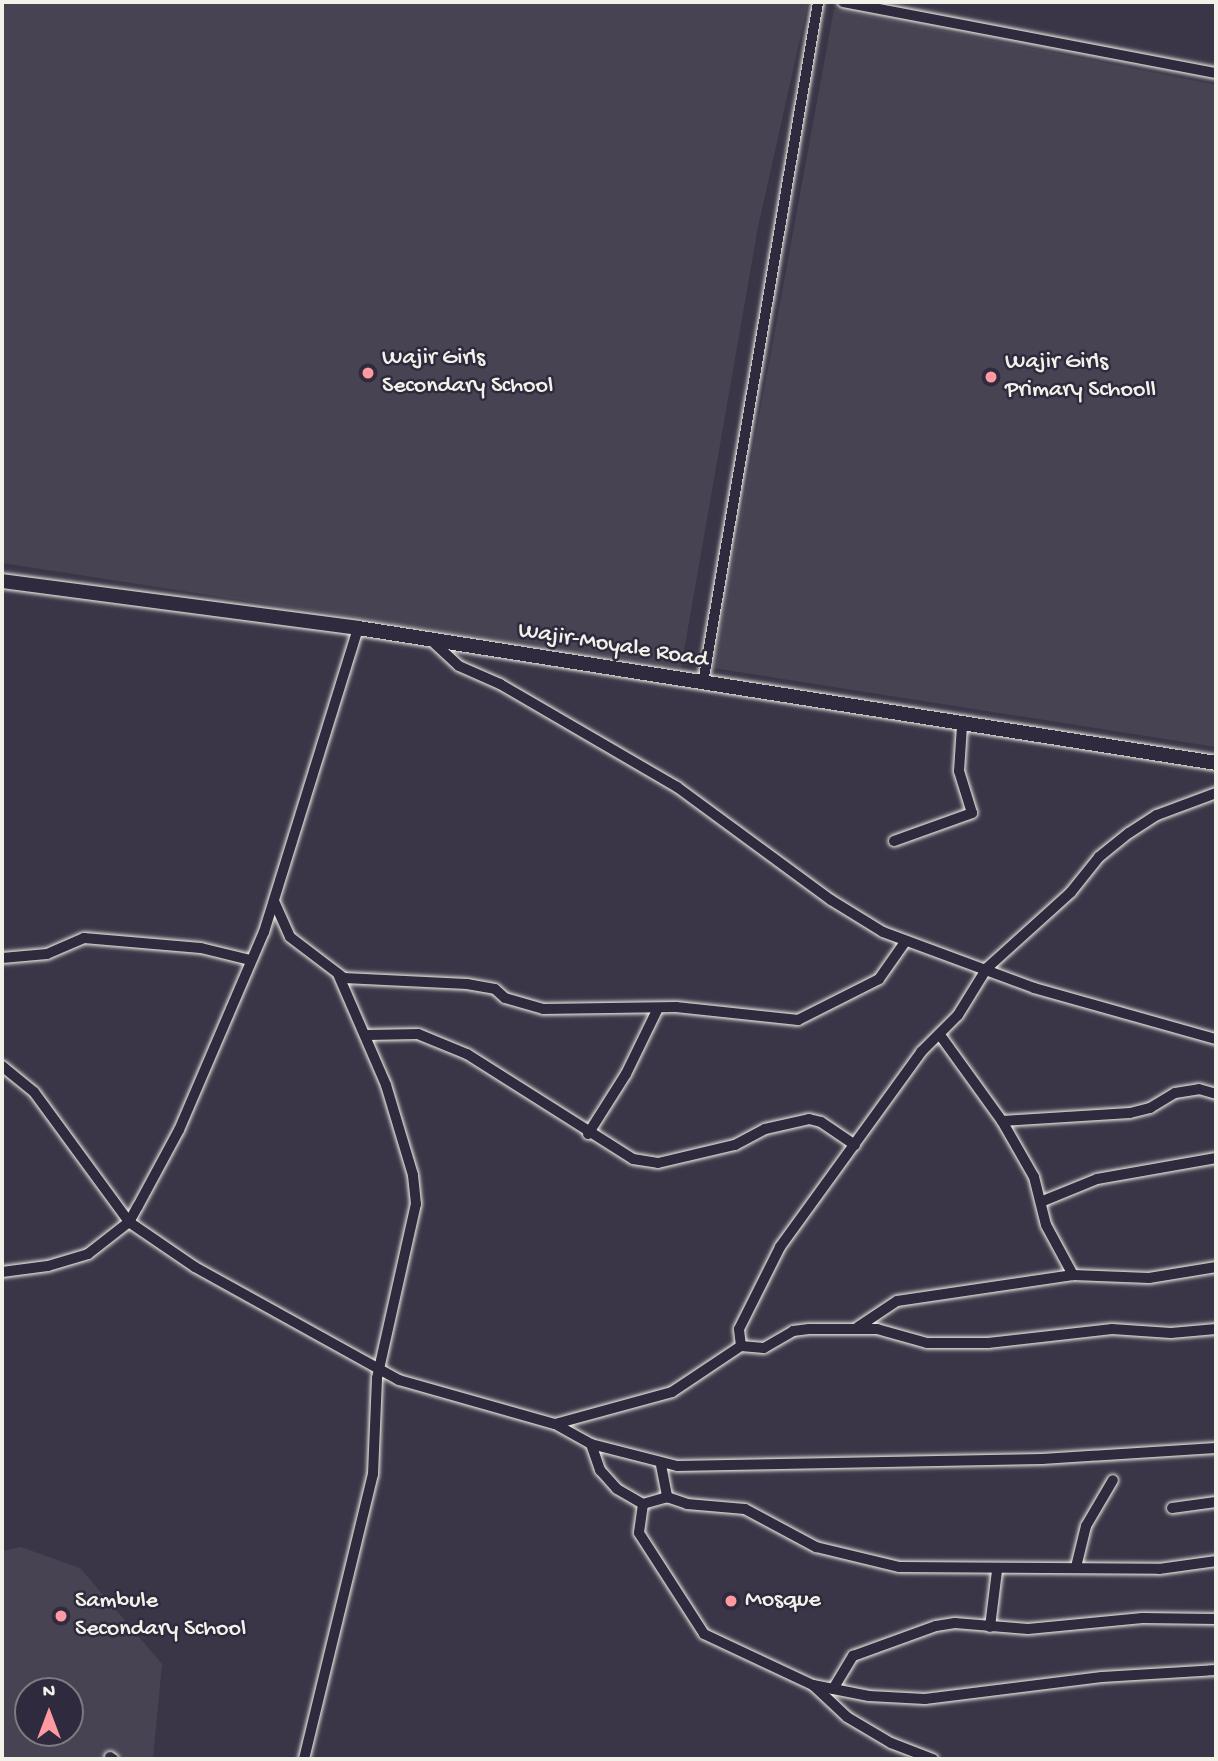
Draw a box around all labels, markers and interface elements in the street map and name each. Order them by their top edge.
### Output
place label: Wajir Girls Secondary School [382,345,553,401]
place label: Wajir Girls Primary Schooll [1005,349,1156,405]
marker: Wajir Girls Secondary School [360,365,376,381]
marker: Wajir Girls Primary Schooll [983,369,999,385]
street label: Wajir-Moyale Road [516,617,710,675]
place label: Mosque [745,1587,821,1615]
place label: Sambule Secondary School [75,1588,246,1644]
marker: Mosque [723,1593,739,1609]
marker: Sambule Secondary School [53,1608,69,1624]
north arrow [14,1677,84,1747]
text: N [43,1681,55,1704]

